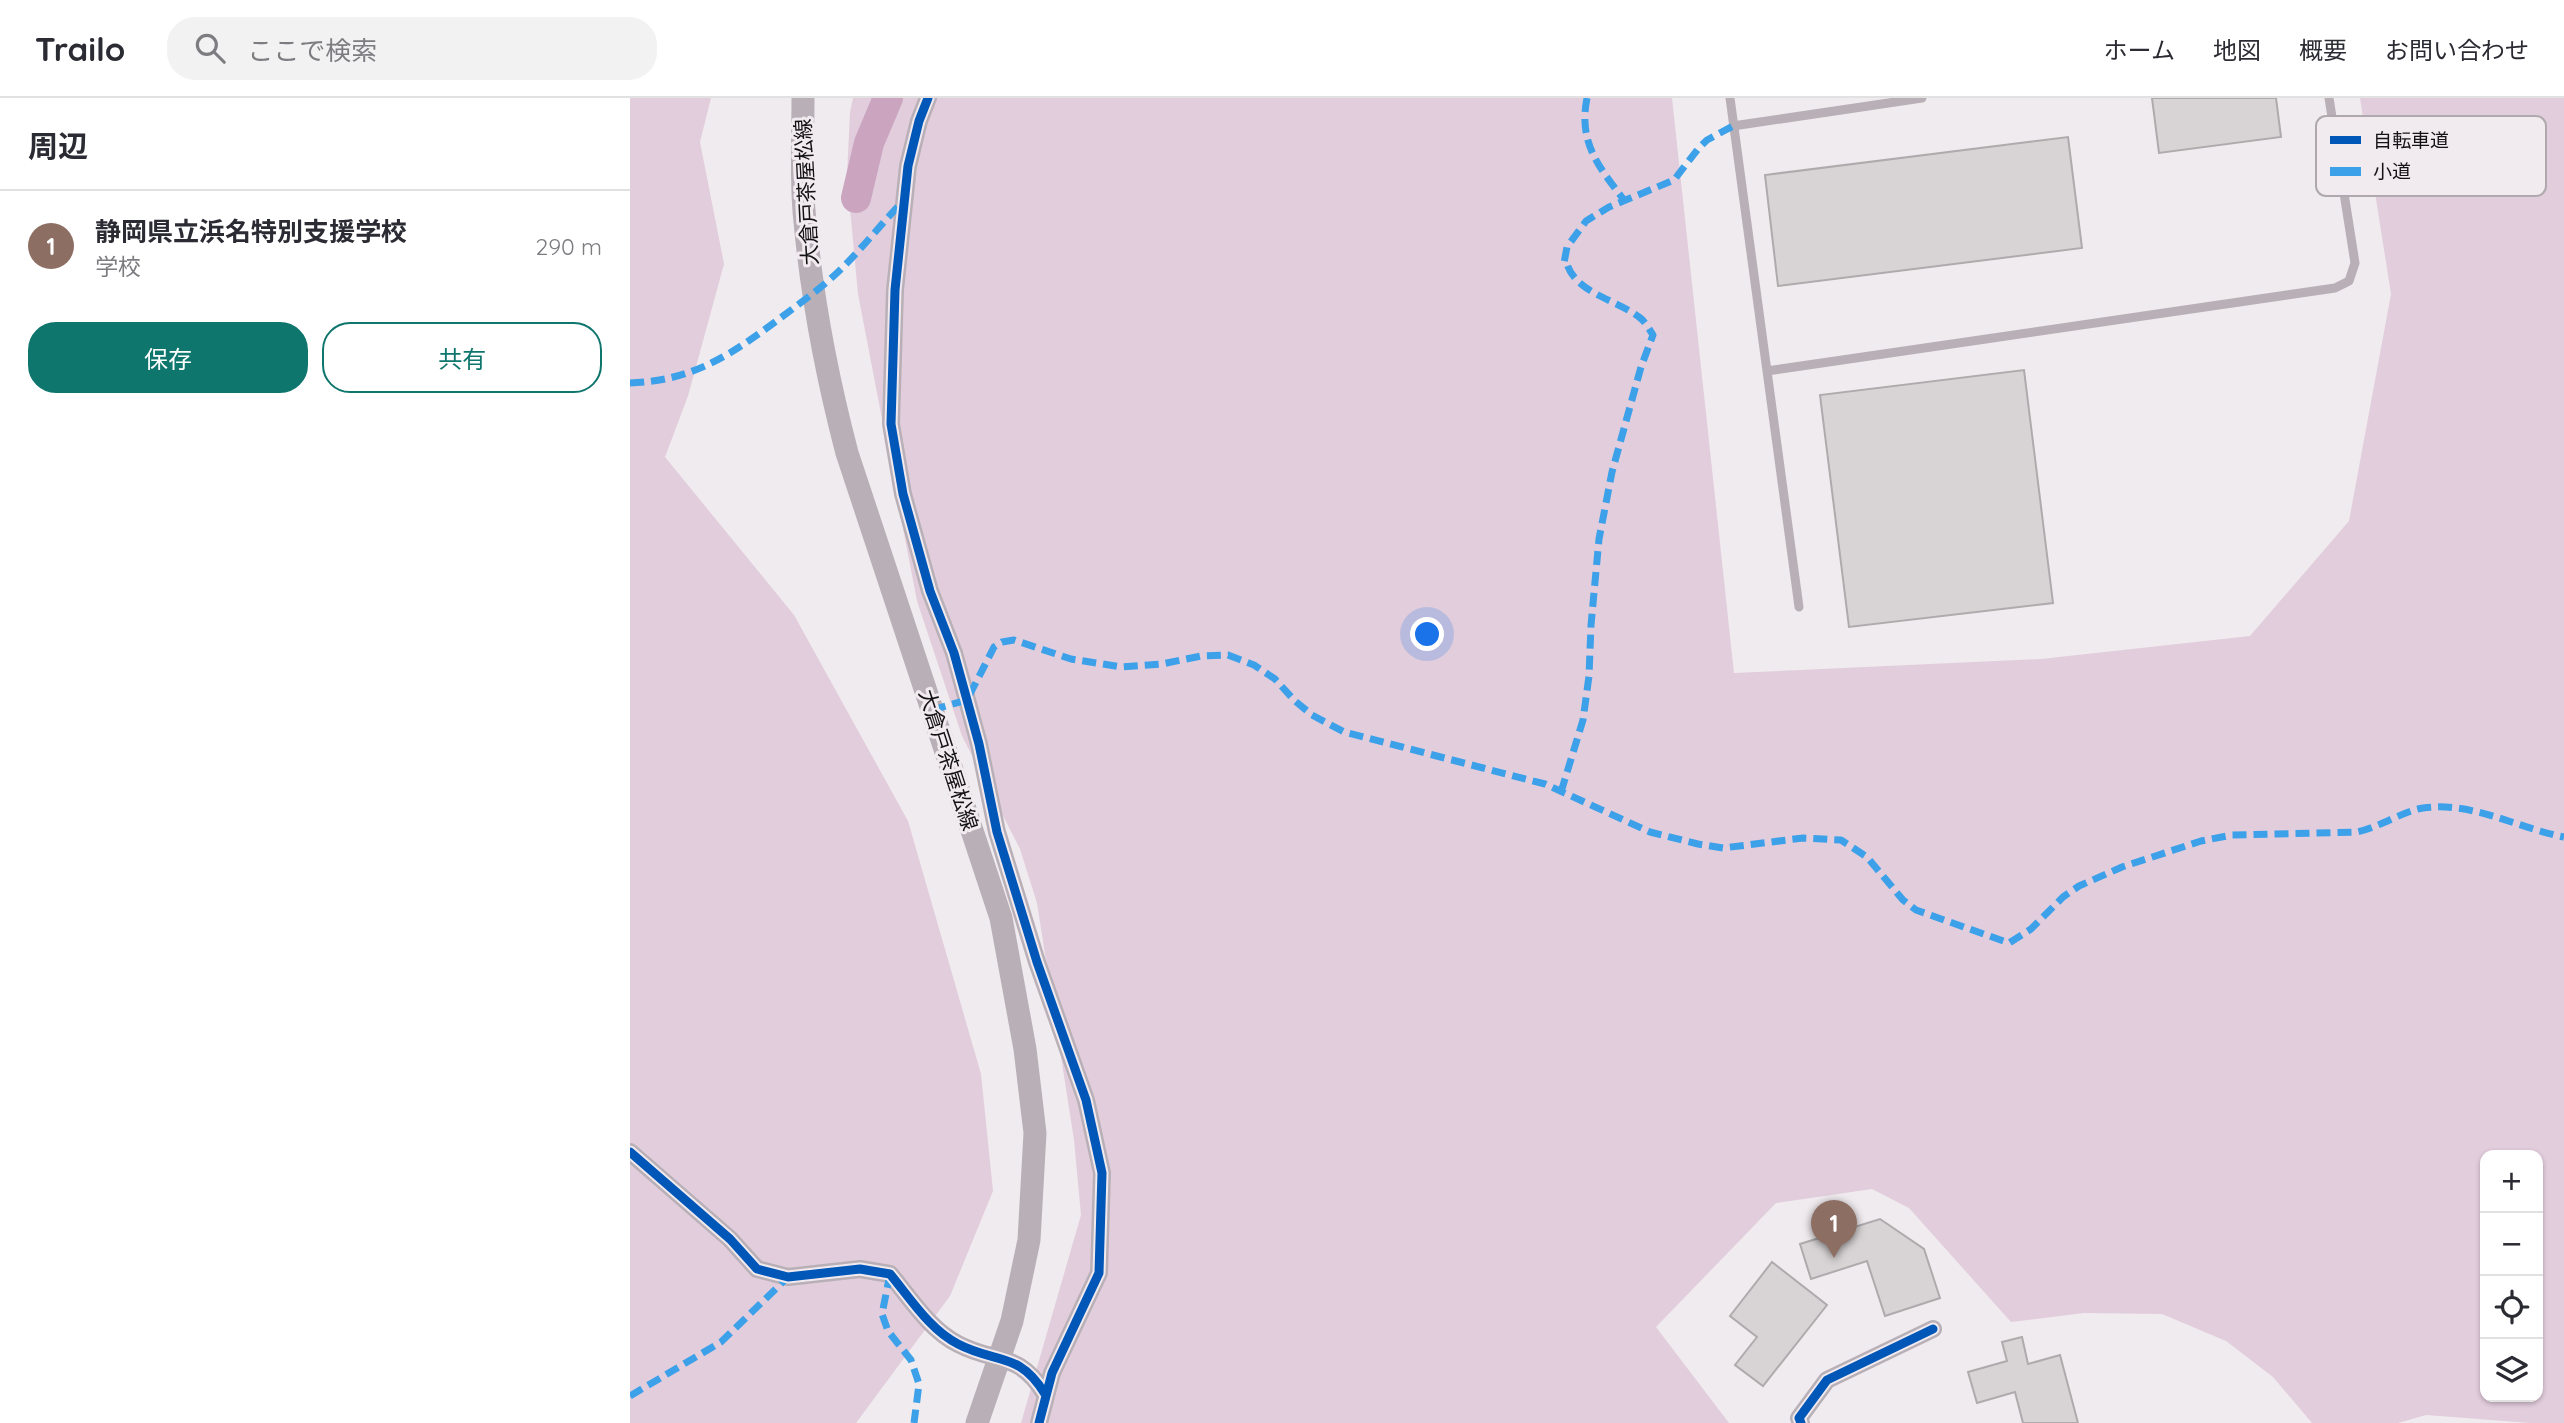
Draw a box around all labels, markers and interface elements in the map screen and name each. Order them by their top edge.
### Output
search box [167,17,657,80]
text: Trailo [35,28,125,69]
icon: search [191,29,229,67]
text: ここで検索 [247,34,377,67]
text: ホーム [2104,35,2175,65]
text: 地図 [2213,35,2261,65]
text: 概要 [2299,35,2347,65]
text: お問い合わせ [2385,35,2529,65]
legend [2316,116,2546,196]
street label: 大倉戸茶屋松線 [789,118,823,266]
text: 周辺 [28,127,88,165]
text: 自転車道 [2373,128,2449,152]
text: 小道 [2373,159,2411,183]
text: 静岡県立浜名特別支援学校 [95,215,407,248]
text: 1 [47,232,55,261]
text: 290 m [535,232,602,261]
text: 学校 [95,252,141,281]
button: 保存 [28,322,308,393]
button: 共有 [322,322,602,393]
your location [1410,617,1444,651]
street label: 大倉戸茶屋松線 [914,686,984,834]
map controls [2480,1150,2543,1402]
button: + [2480,1150,2543,1213]
pin: 1 [1811,1200,1857,1258]
button: − [2480,1213,2543,1276]
button: locate [2480,1276,2543,1339]
button: layers [2480,1339,2543,1402]

